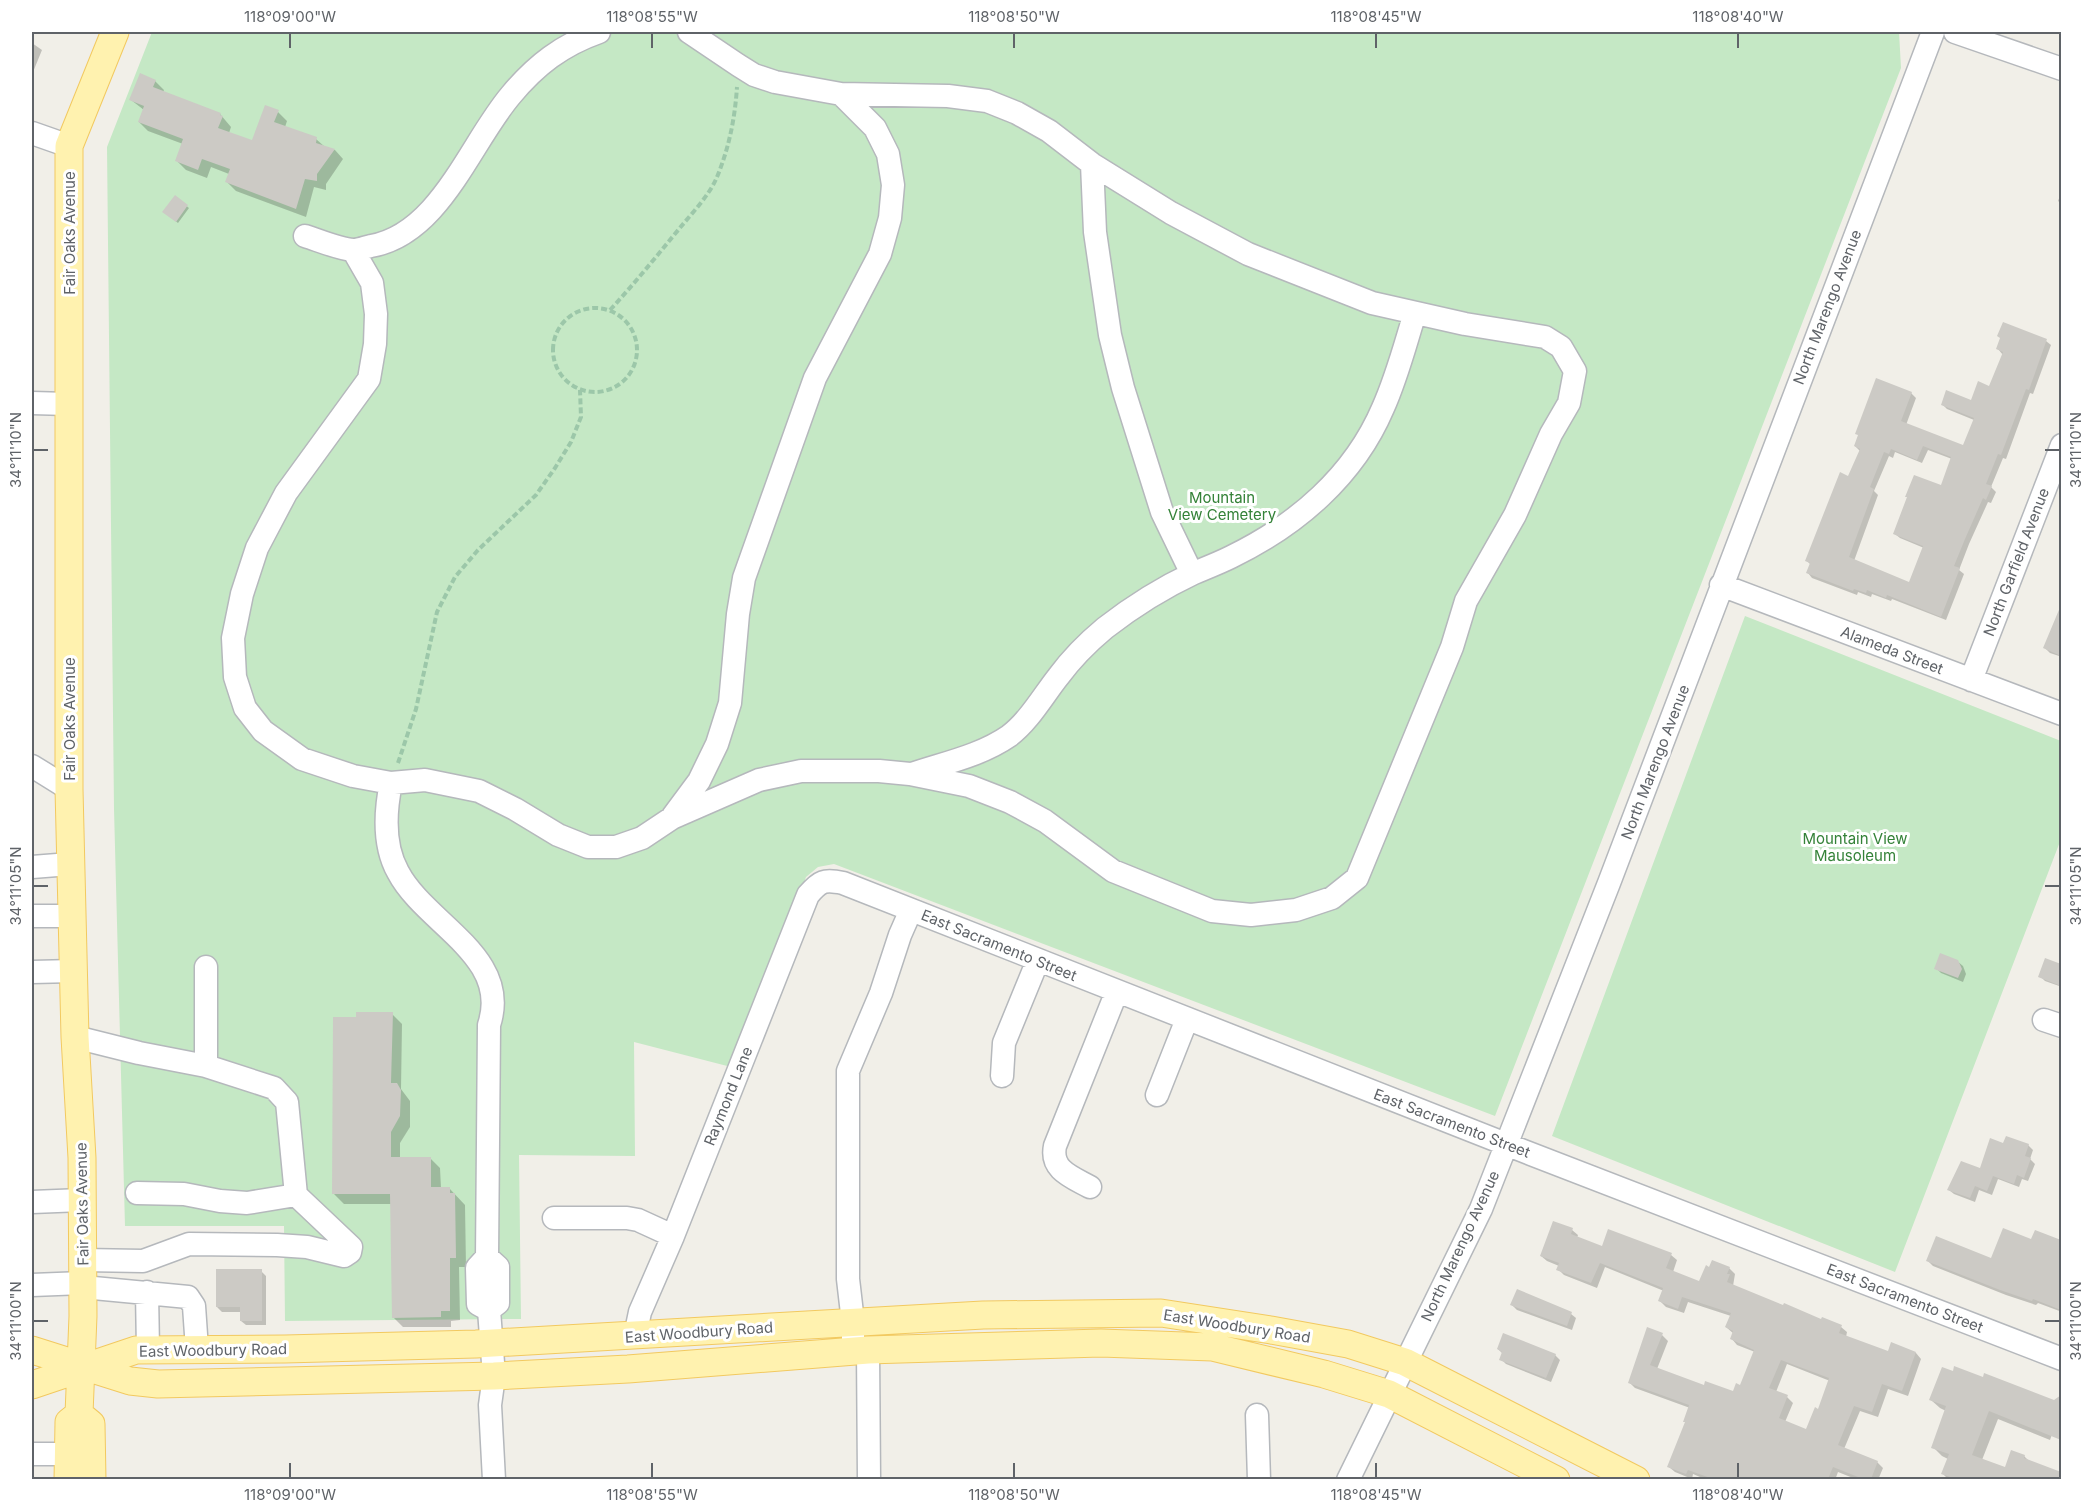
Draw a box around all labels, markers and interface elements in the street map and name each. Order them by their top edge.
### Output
text: 118°09'00"W [244,7,336,26]
text: 118°08'55"W [606,7,698,26]
text: 118°08'50"W [968,7,1060,26]
text: 118°08'45"W [1331,7,1422,26]
text: 118°08'40"W [1692,7,1784,26]
street label: Fair Oaks Avenue [60,171,79,295]
street label: North Marengo Avenue [1789,227,1865,387]
text: 34°11'10"N [6,412,25,488]
text: 34°11'10"N [2066,412,2085,488]
street label: North Garfield Avenue [1979,485,2053,639]
park label: Mountain View Cemetery [1168,488,1277,524]
street label: Alameda Street [1838,622,1946,678]
street label: Fair Oaks Avenue [60,657,79,781]
street label: North Marengo Avenue [1617,682,1693,842]
park label: Mountain View Mausoleum [1802,829,1908,865]
text: 34°11'05"N [6,846,25,926]
text: 34°11'05"N [2066,846,2085,926]
street label: East Sacramento Street [918,905,1080,985]
street label: Raymond Lane [700,1044,756,1148]
street label: East Sacramento Street [1371,1084,1533,1162]
street label: Fair Oaks Avenue [71,1142,93,1266]
street label: North Marengo Avenue [1417,1168,1503,1324]
street label: East Sacramento Street [1824,1259,1986,1337]
text: 34°11'00"N [6,1281,25,1361]
text: 34°11'00"N [2066,1281,2085,1361]
street label: East Woodbury Road [1162,1305,1312,1347]
street label: East Woodbury Road [624,1317,774,1347]
street label: East Woodbury Road [139,1339,287,1361]
text: 118°09'00"W [244,1485,336,1504]
text: 118°08'55"W [606,1485,698,1504]
text: 118°08'50"W [968,1485,1060,1504]
text: 118°08'45"W [1331,1485,1422,1504]
text: 118°08'40"W [1692,1485,1784,1504]

